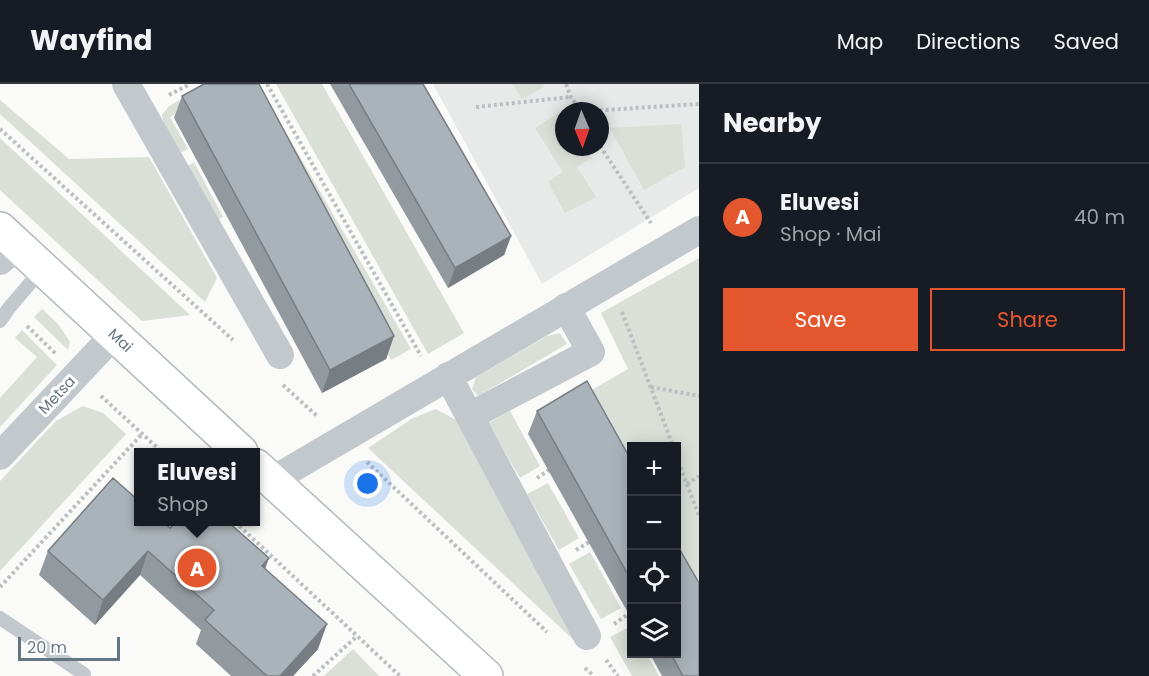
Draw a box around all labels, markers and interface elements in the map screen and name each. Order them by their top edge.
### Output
text: Wayfind [30,21,152,60]
text: Map [837,27,883,56]
text: Directions [916,27,1020,56]
text: Saved [1053,27,1119,56]
north arrow [555,102,609,156]
text: Nearby [723,105,821,141]
text: Eluvesi [780,187,859,218]
text: A [735,203,750,231]
text: 40 m [1074,203,1125,231]
text: Shop · Mai [780,220,881,248]
button: Save [723,288,918,351]
button: Share [930,288,1125,351]
street label: Mai [104,323,138,357]
street label: Metsa [33,371,80,419]
map controls [627,442,681,658]
button: + [627,442,681,496]
popup [134,448,260,526]
text: Eluvesi [157,457,237,488]
your location [353,469,382,498]
text: Shop [157,490,208,518]
button: − [627,496,681,550]
pin: A [178,546,216,590]
button: locate [627,550,681,604]
button: layers [627,604,681,658]
scale bar [18,634,120,662]
text: 20 m [27,636,67,659]

